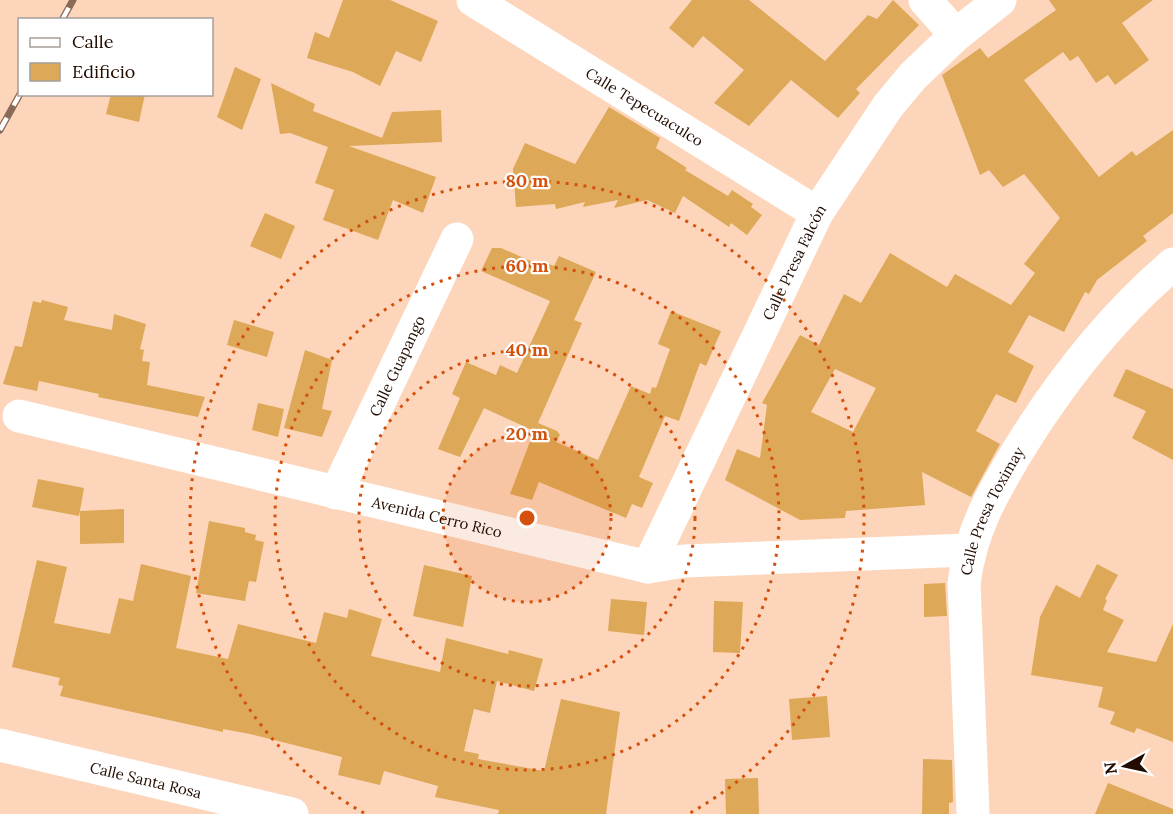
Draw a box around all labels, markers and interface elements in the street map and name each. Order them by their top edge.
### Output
legend [18,18,213,96]
text: Calle [72,30,114,53]
text: Edificio [72,60,135,83]
street label: Calle Tepecuaculco [582,63,707,150]
text: 80 m [505,169,549,192]
street label: Calle Presa Falcón [758,200,830,323]
text: 60 m [505,254,549,277]
street label: Calle Guapango [365,312,429,419]
text: 40 m [506,338,549,361]
text: 20 m [506,422,549,445]
street label: Calle Presa Toximay [956,443,1028,577]
street label: Avenida Cerro Rico [369,491,504,541]
centre of rings [517,508,537,528]
north arrow [1095,736,1155,796]
street label: Calle Santa Rosa [88,757,204,802]
text: N [1099,761,1121,776]

